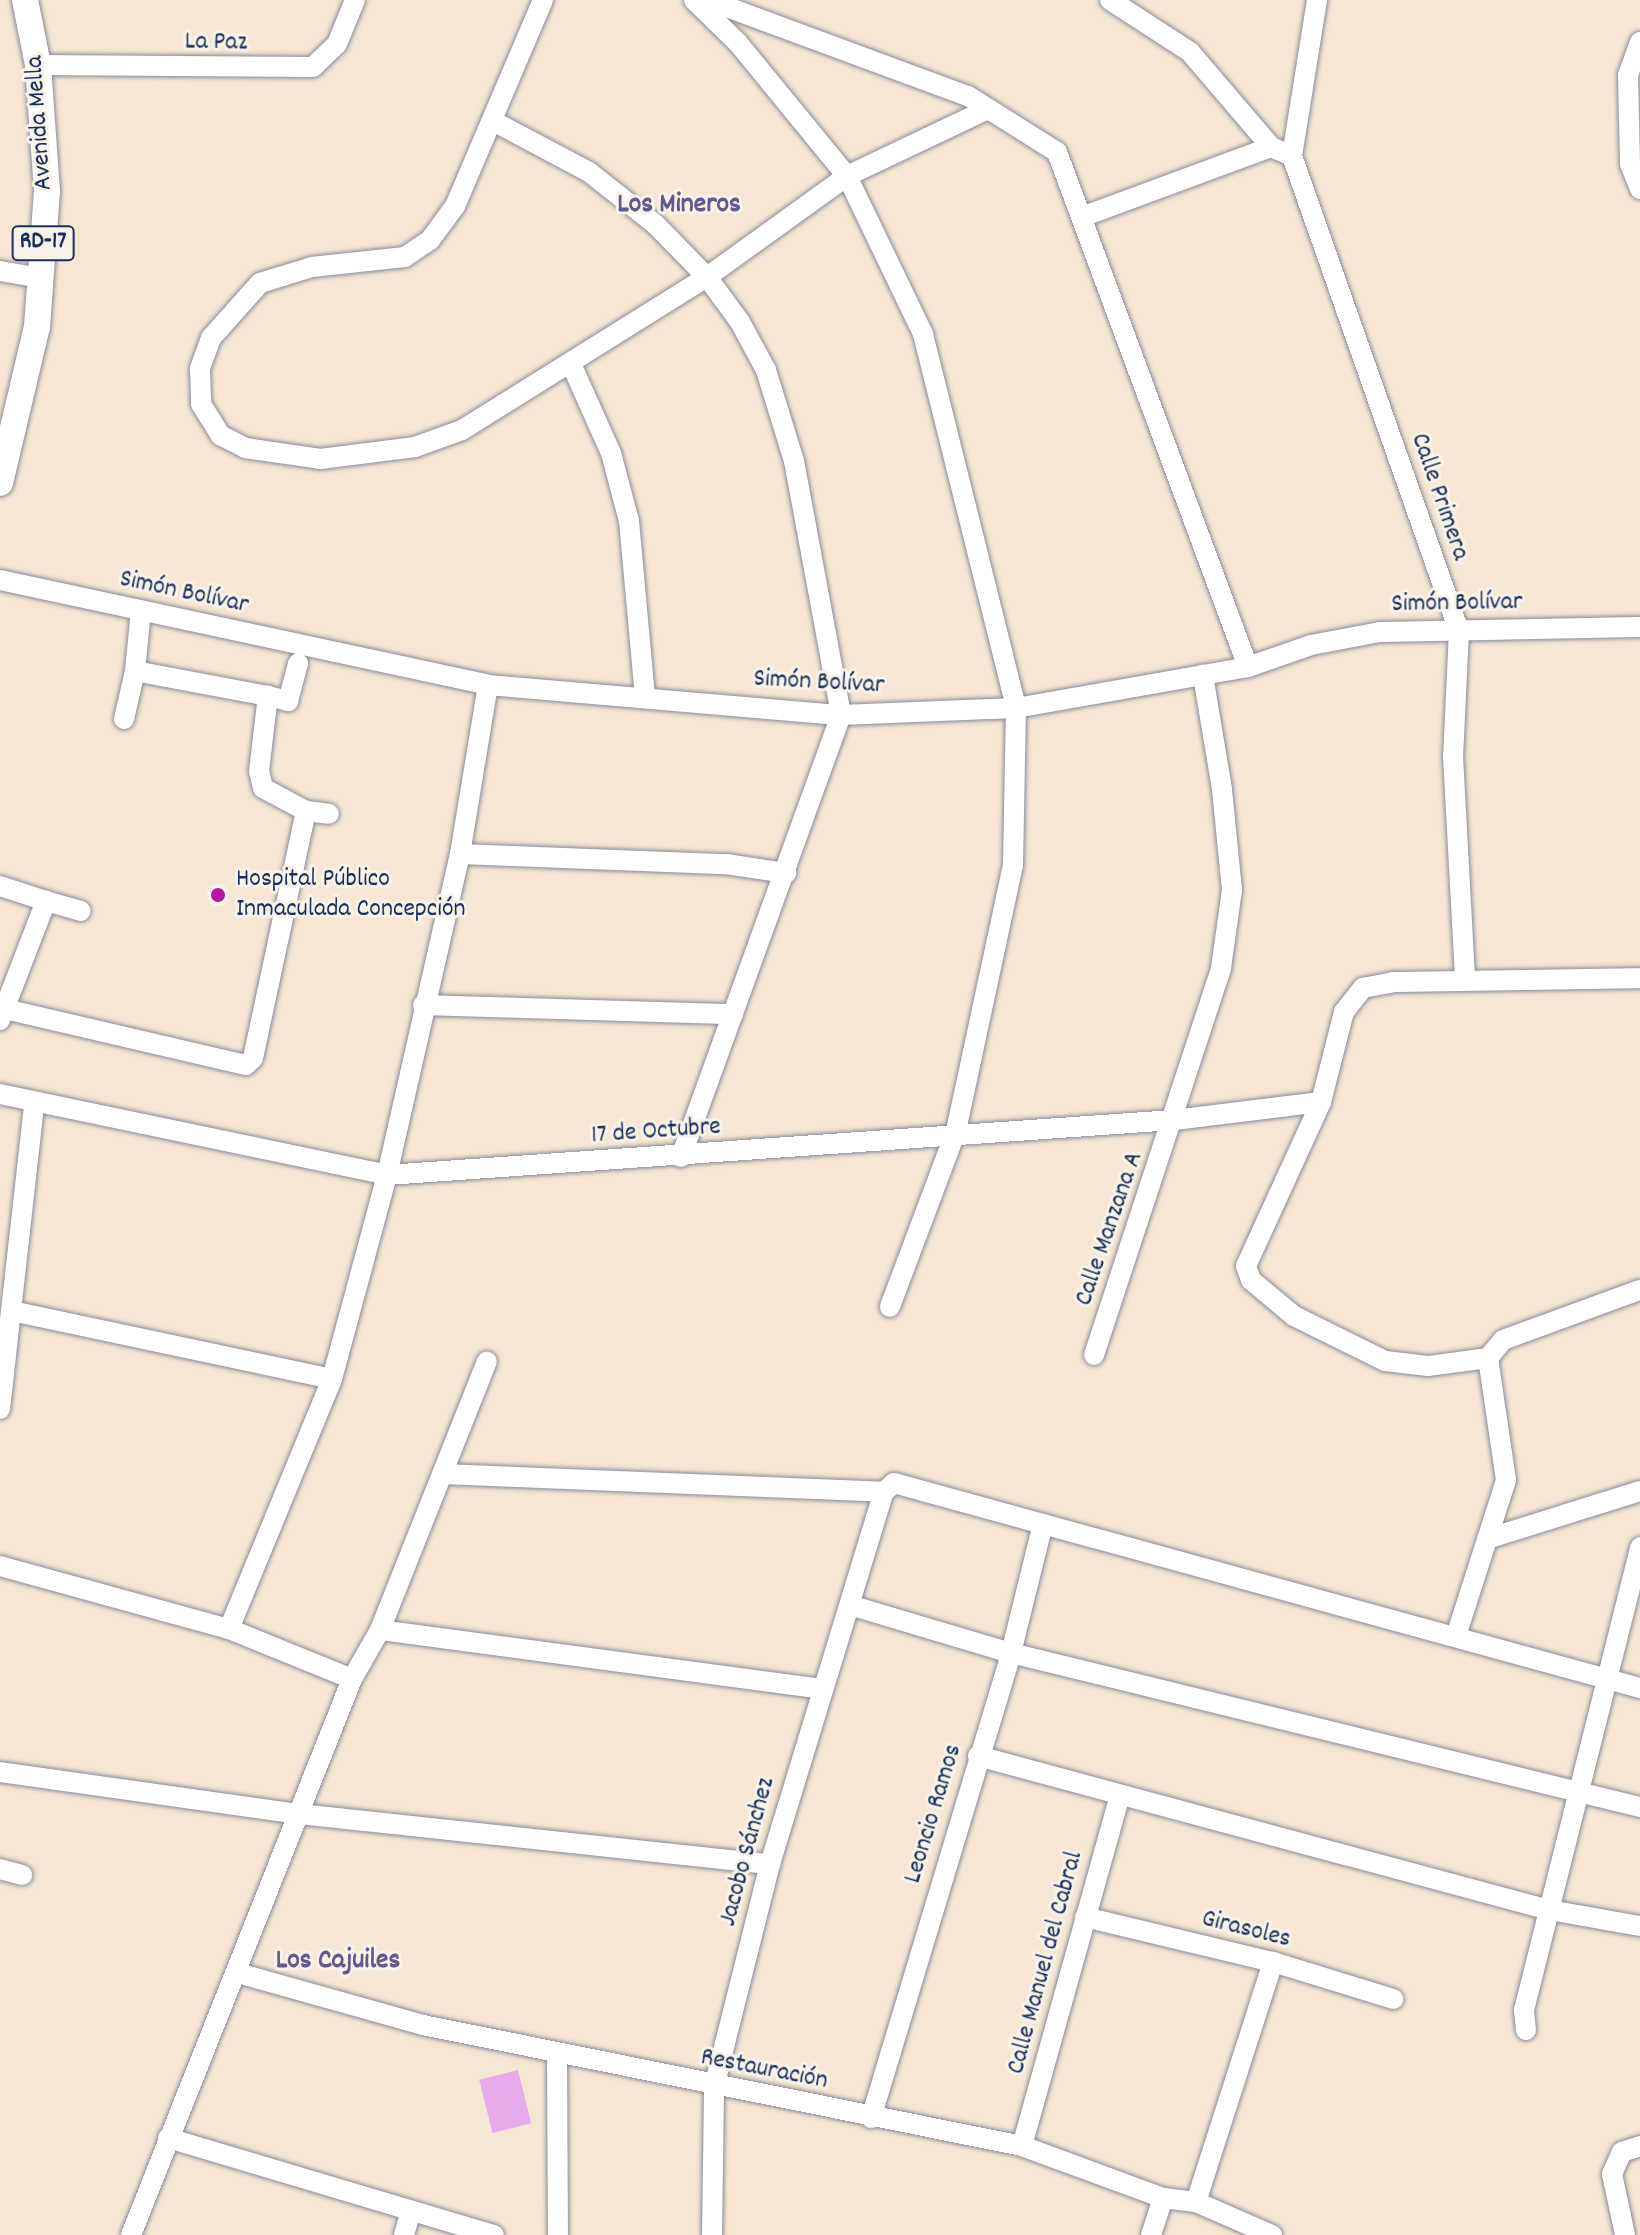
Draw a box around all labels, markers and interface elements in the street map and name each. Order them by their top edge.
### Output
street label: La Paz [184,27,248,59]
street label: Avenida Mella [20,55,60,191]
district label: Los Mineros [617,189,741,223]
road number: RD-17 [11,223,75,263]
street label: Calle Primera [1403,429,1475,565]
street label: Simón Bolívar [117,564,251,622]
street label: Simón Bolívar [1391,587,1523,621]
street label: Simón Bolívar [753,664,885,702]
place label: Hospital Público Inmaculada Concepción [236,864,466,926]
marker: Hospital Público Inmaculada Concepción [207,884,229,906]
street label: 17 de Octubre [590,1112,722,1152]
street label: Calle Manzana A [1069,1148,1151,1310]
street label: Leoncio Ramos [898,1741,970,1887]
street label: Jacobo Sánchez [713,1774,783,1930]
street label: Calle Manuel del Cabral [1001,1848,1091,2078]
street label: Girasoles [1198,1904,1294,1956]
district label: Los Cajuiles [276,1945,400,1979]
street label: Restauración [698,2042,830,2098]

